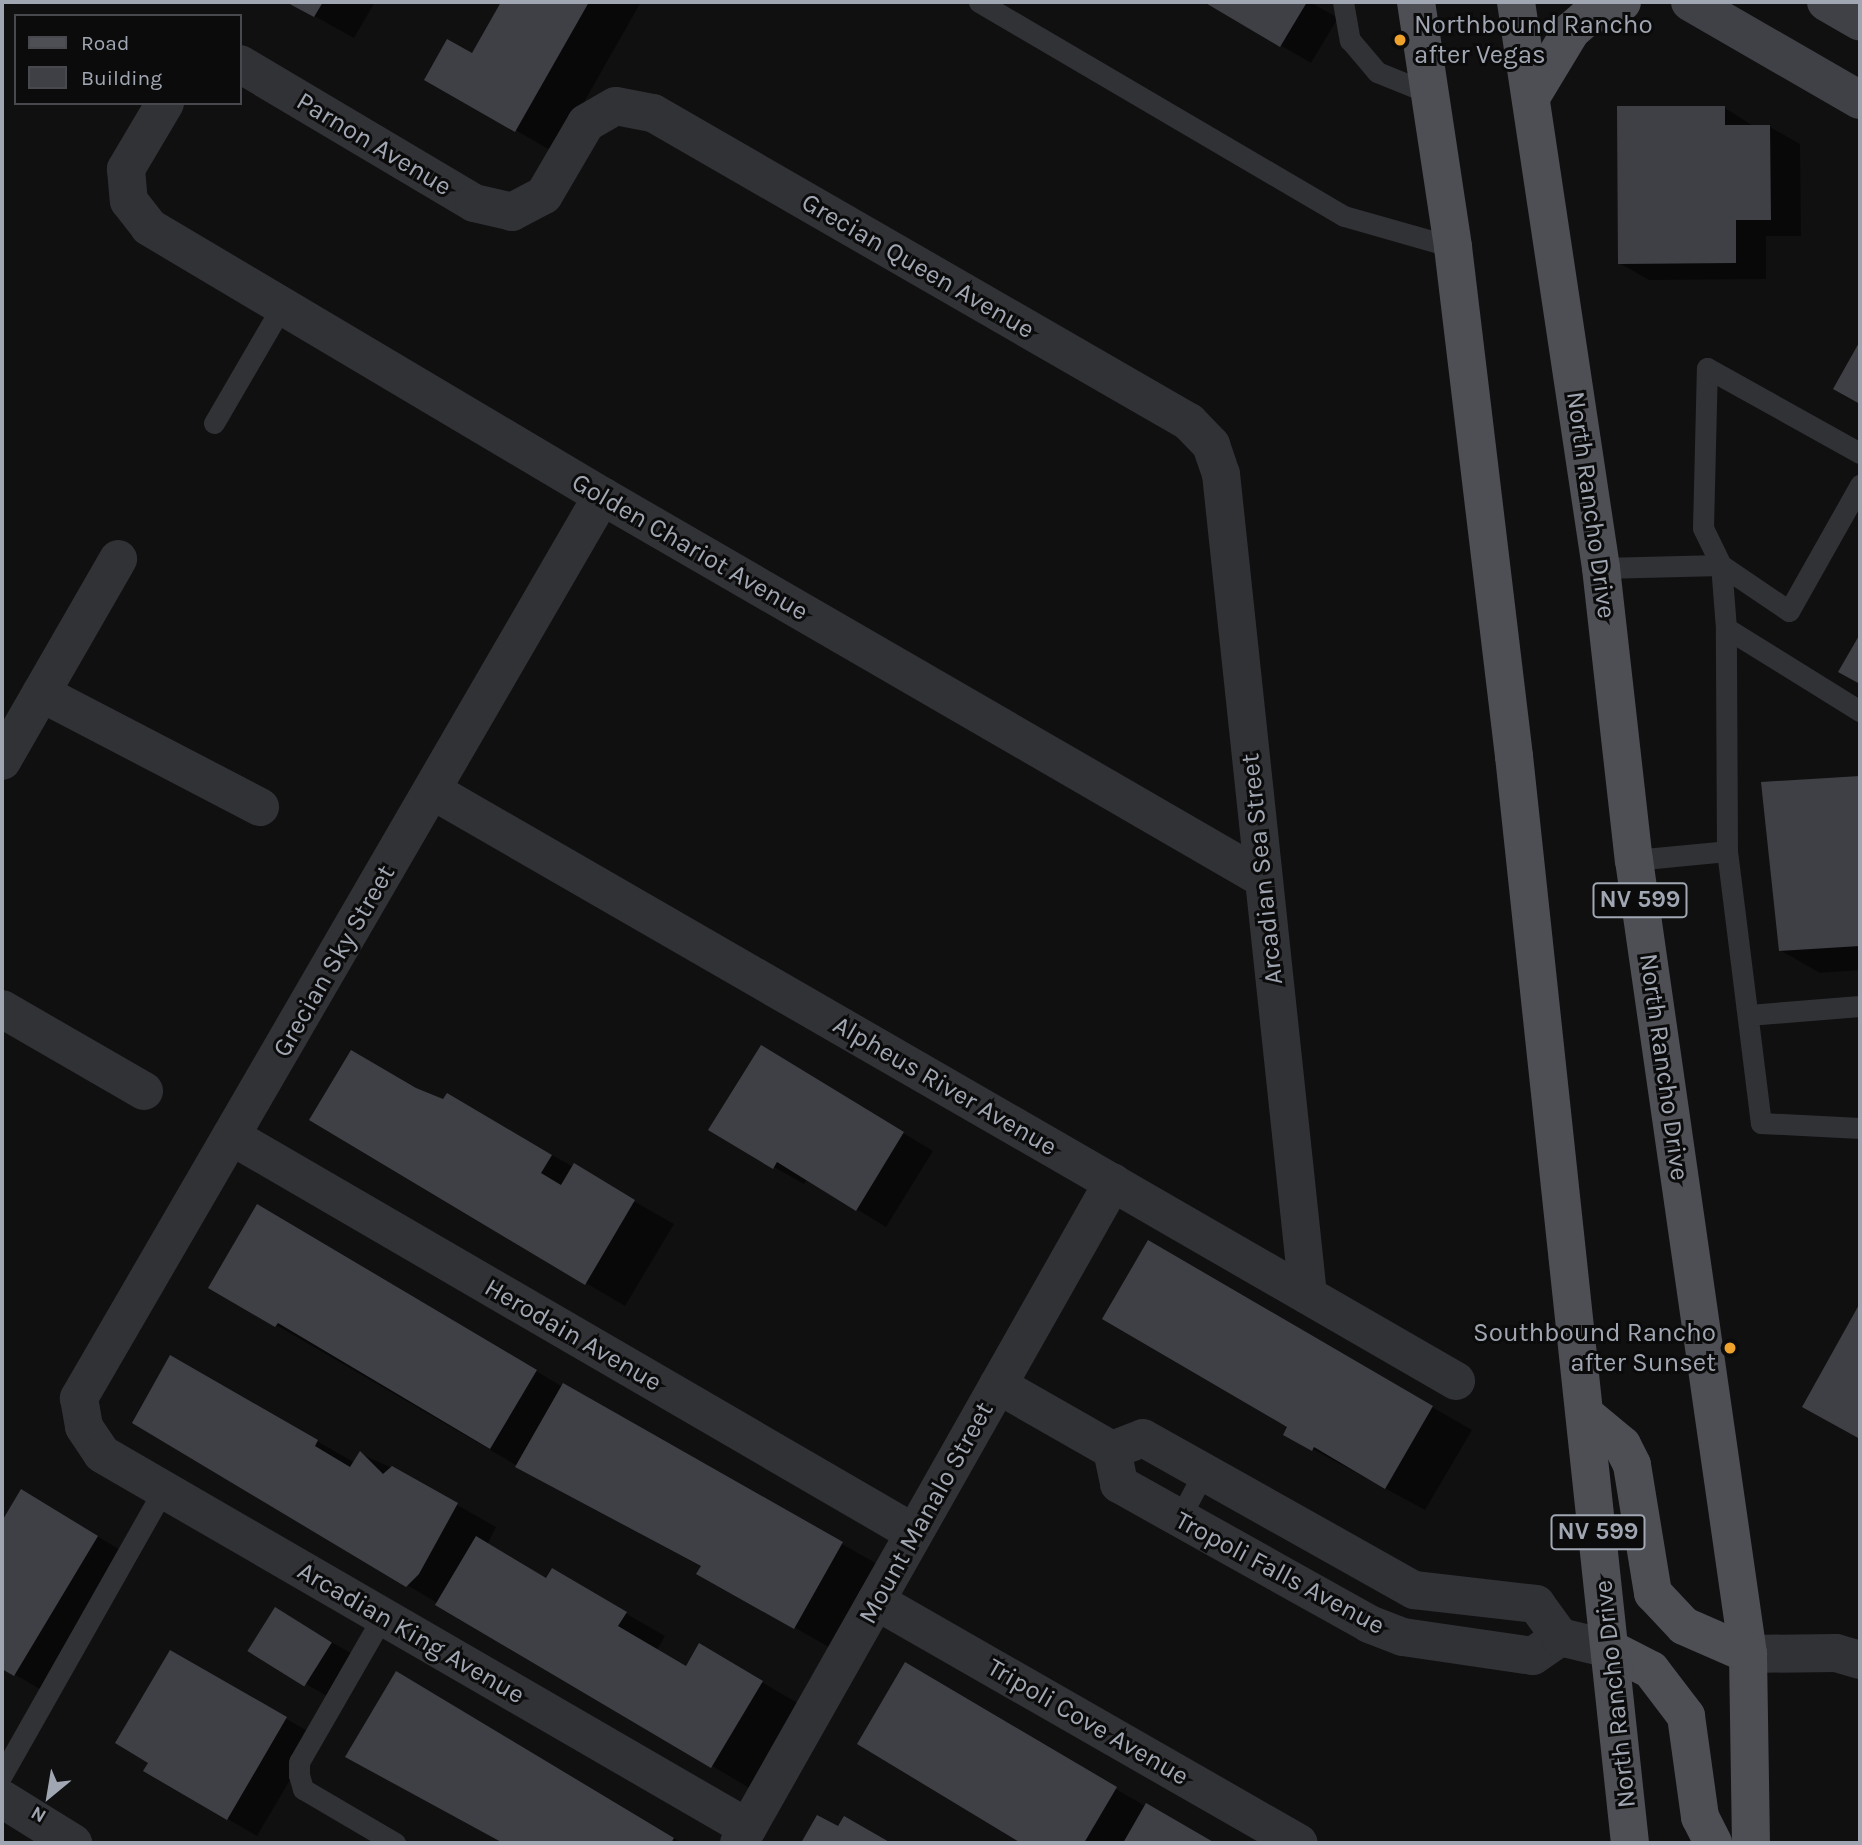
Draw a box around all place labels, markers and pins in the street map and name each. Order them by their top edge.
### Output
place label: Northbound Rancho after Vegas [1414,9,1653,70]
marker: Northbound Rancho after Vegas [1392,32,1408,48]
place label: Southbound Rancho after Sunset [1473,1317,1716,1378]
marker: Southbound Rancho after Sunset [1722,1340,1738,1356]

